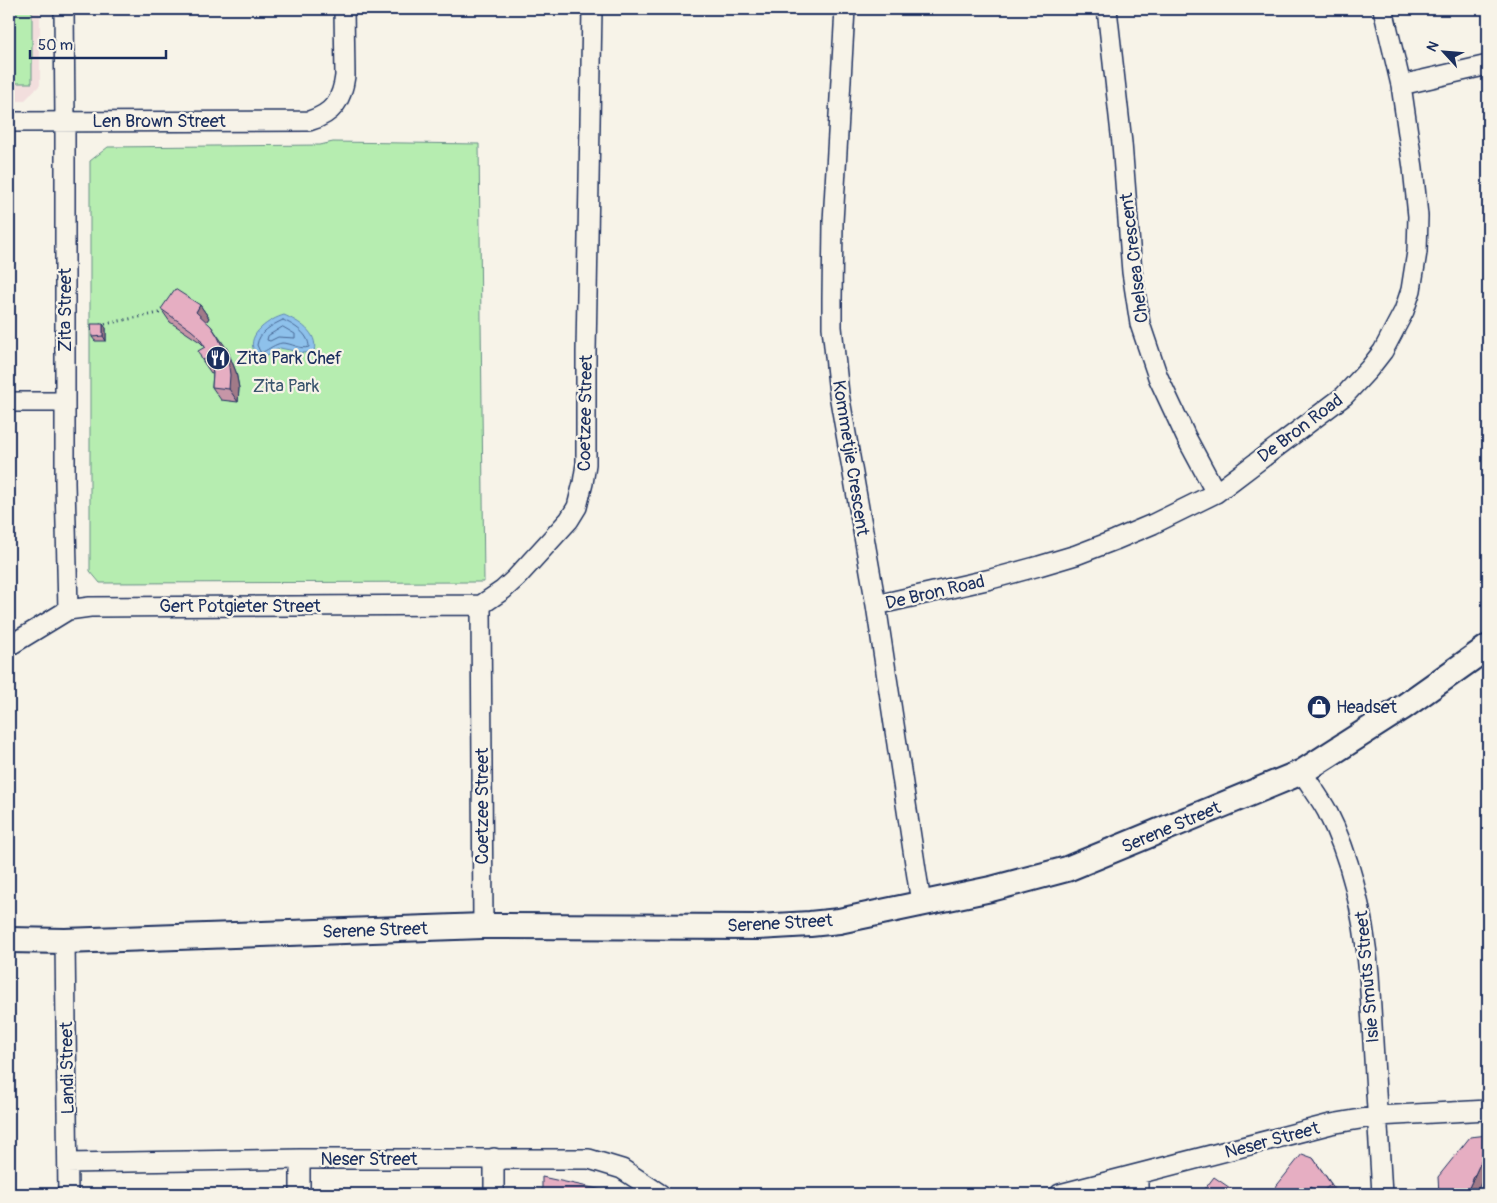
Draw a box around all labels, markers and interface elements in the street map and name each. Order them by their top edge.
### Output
scale bar [30,28,166,60]
north arrow [1420,28,1470,78]
text: 50 m [38,36,73,55]
text: N [1423,39,1442,55]
street label: Len Brown Street [92,110,227,133]
street label: Chelsea Crescent [1115,191,1154,324]
street label: Zita Street [54,267,77,352]
restaurant icon: Zita Park Chef [205,345,231,371]
place label: Zita Park Chef [236,347,343,370]
street label: Coetzee Street [573,354,598,472]
park label: Zita Park [253,375,320,398]
street label: Kommetjie Crescent [827,379,874,538]
street label: De Bron Road [1253,389,1348,468]
street label: De Bron Road [883,570,987,615]
street label: Gert Potgieter Street [159,595,322,618]
shop icon: Headset [1306,694,1332,720]
place label: Headset [1336,696,1398,719]
street label: Coetzee Street [471,747,494,864]
street label: Serene Street [1118,796,1225,859]
street label: Serene Street [727,909,834,938]
street label: Isie Smuts Street [1350,909,1385,1044]
street label: Serene Street [322,917,429,944]
street label: Landi Street [55,1021,80,1115]
street label: Neser Street [1222,1117,1323,1164]
street label: Neser Street [320,1148,418,1171]

